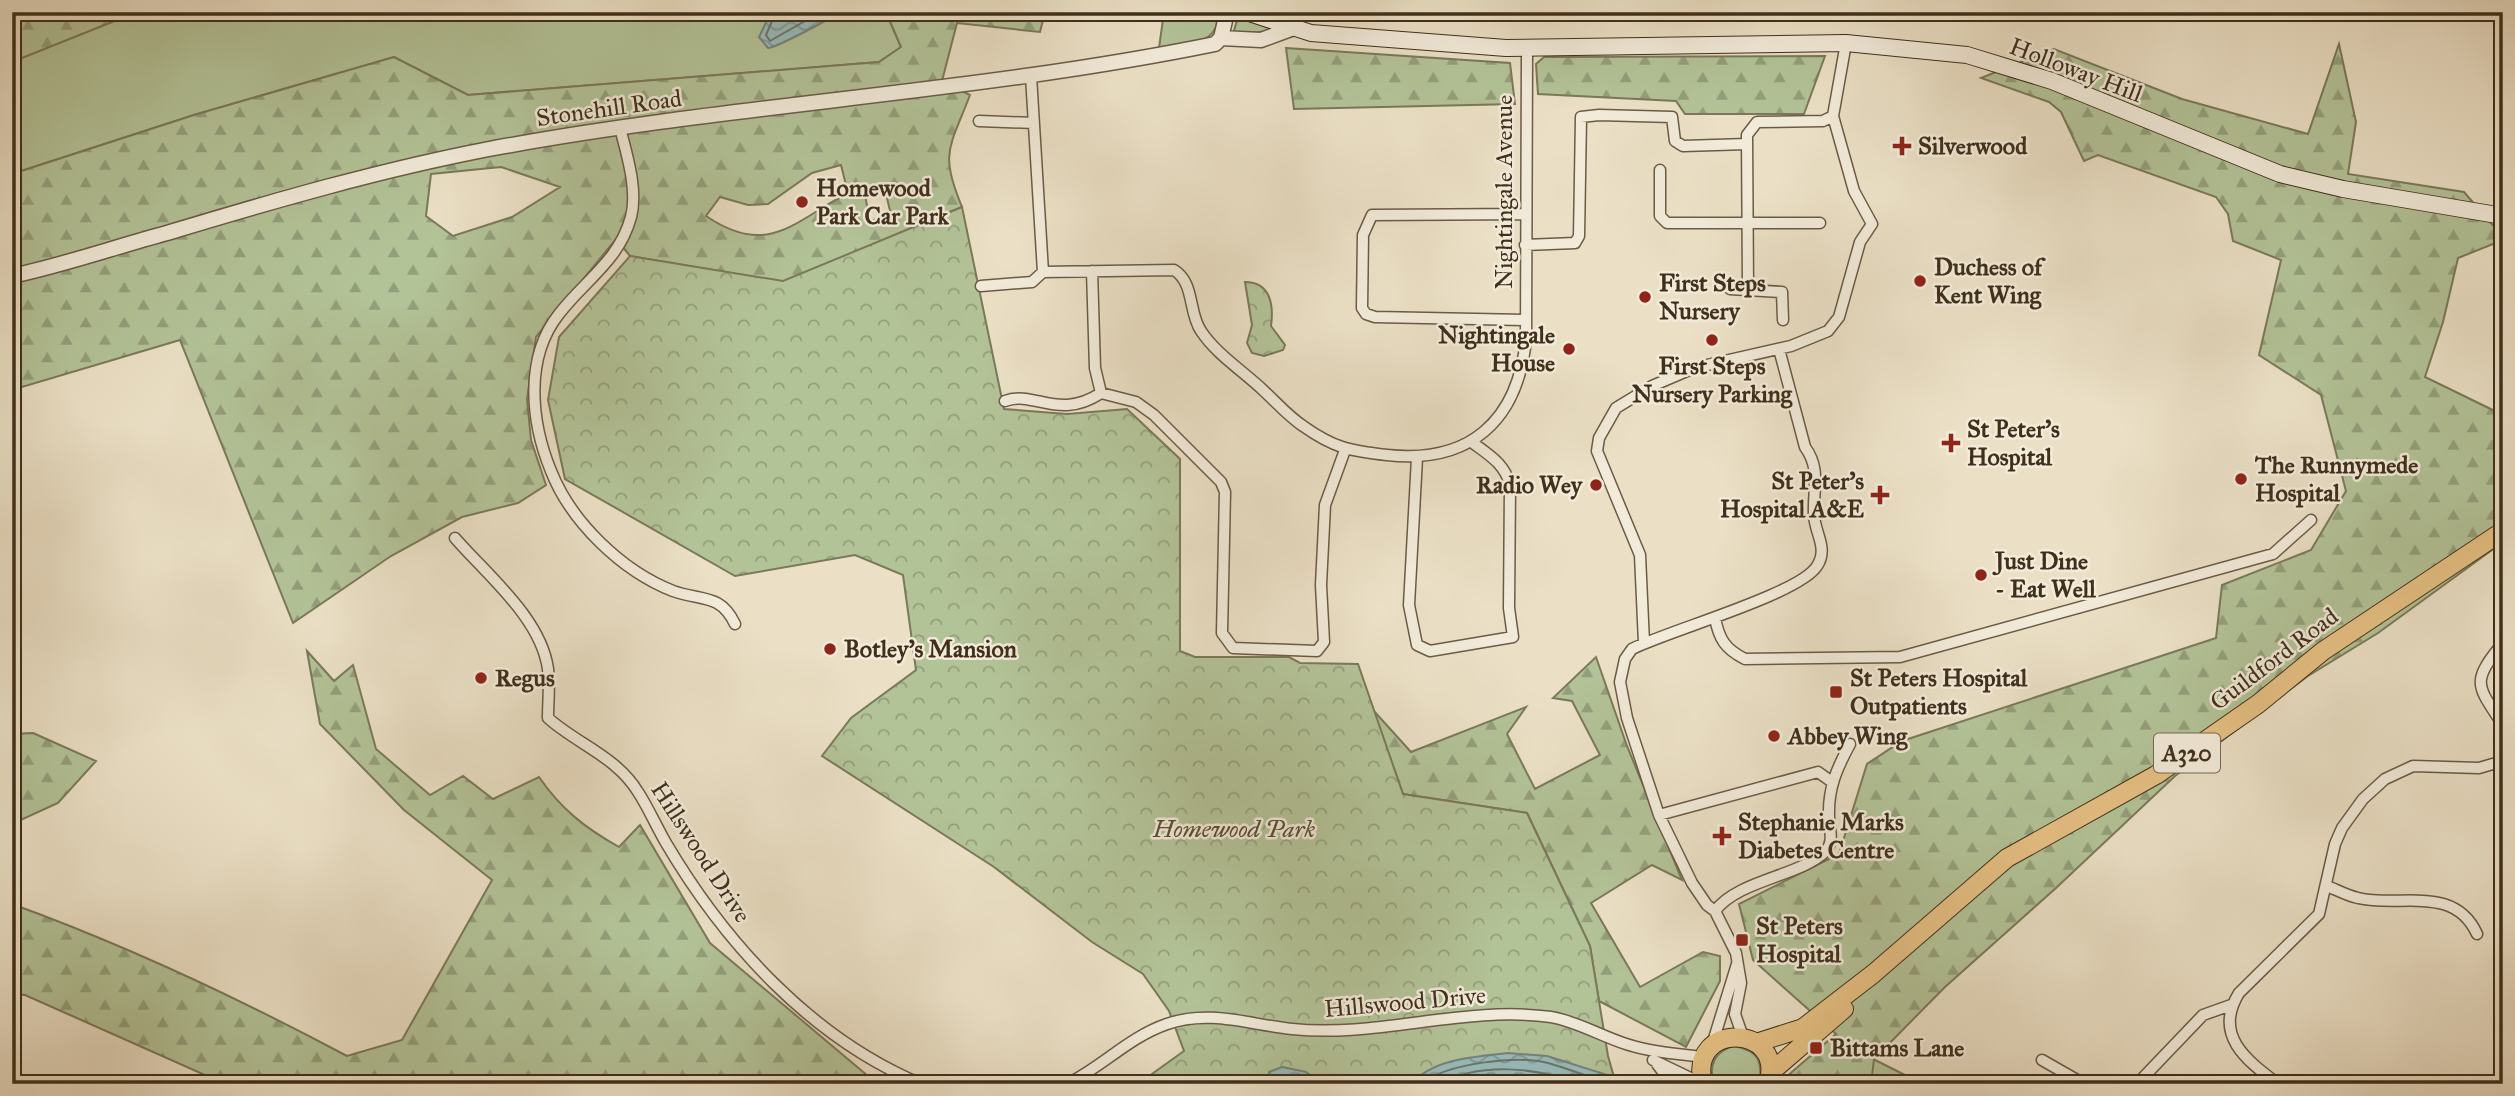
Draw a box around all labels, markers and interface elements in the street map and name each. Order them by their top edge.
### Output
street label: Holloway Hill [2005,31,2147,109]
street label: Stonehill Road [534,83,684,133]
street label: Nightingale Avenue [1489,95,1519,289]
place label: Silverwood [1918,131,2028,161]
marker: Silverwood [1892,136,1912,156]
place label: Homewood Park Car Park [816,173,949,231]
marker: Homewood Park Car Park [794,194,810,210]
place label: Duchess of Kent Wing [1934,252,2046,310]
place label: First Steps Nursery [1659,268,1766,326]
marker: Duchess of Kent Wing [1912,273,1928,289]
marker: First Steps Nursery [1637,289,1653,305]
place label: Nightingale House [1438,320,1555,378]
marker: First Steps Nursery Parking [1704,332,1720,348]
marker: Nightingale House [1561,341,1577,357]
place label: First Steps Nursery Parking [1632,351,1793,409]
place label: St Peter's Hospital [1967,414,2060,472]
marker: St Peter's Hospital [1941,433,1961,453]
place label: The Runnymede Hospital [2254,450,2418,508]
place label: St Peter's Hospital A&E [1720,466,1864,524]
place label: Radio Wey [1476,470,1584,500]
marker: The Runnymede Hospital [2233,471,2249,487]
marker: Radio Wey [1588,477,1604,493]
marker: St Peter's Hospital A&E [1870,485,1890,505]
place label: Just Dine - Eat Well [1992,546,2096,604]
marker: Just Dine - Eat Well [1973,567,1989,583]
street label: Guildford Road [2204,601,2344,717]
place label: Botley's Mansion [844,634,1017,664]
marker: Botley's Mansion [822,641,838,657]
place label: Regus [495,663,555,693]
place label: St Peters Hospital Outpatients [1850,663,2028,721]
marker: Regus [473,670,489,686]
marker: St Peters Hospital Outpatients [1828,684,1844,700]
place label: Abbey Wing [1786,721,1908,751]
marker: Abbey Wing [1766,728,1782,744]
road number: A320 [2154,734,2220,772]
street label: Hillswood Drive [644,776,758,928]
place label: Stephanie Marks Diabetes Centre [1738,807,1904,865]
park label: Homewood Park [1152,814,1315,844]
marker: Stephanie Marks Diabetes Centre [1712,826,1732,846]
place label: St Peters Hospital [1756,911,1843,969]
marker: St Peters Hospital [1734,932,1750,948]
street label: Hillswood Drive [1323,980,1487,1024]
place label: Bittams Lane [1830,1033,1964,1063]
marker: Bittams Lane [1808,1040,1824,1056]

